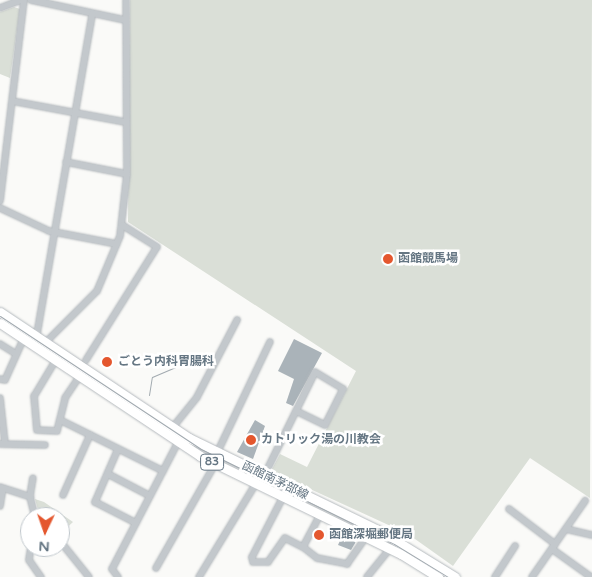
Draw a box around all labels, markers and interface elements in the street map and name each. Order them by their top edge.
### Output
place label: 函館競馬場 [398,252,458,266]
marker: 函館競馬場 [382,253,394,265]
marker: ごとう内科胃腸科 [100,355,114,369]
place label: ごとう内科胃腸科 [118,355,214,369]
place label: カトリック湯の川教会 [261,433,381,447]
marker: カトリック湯の川教会 [245,434,257,446]
road number: 83 [200,454,224,471]
street label: 函館南茅部線 [239,459,311,503]
north arrow [20,507,70,557]
place label: 函館深堀郵便局 [329,528,413,542]
marker: 函館深堀郵便局 [313,529,325,541]
text: N [38,538,50,555]

